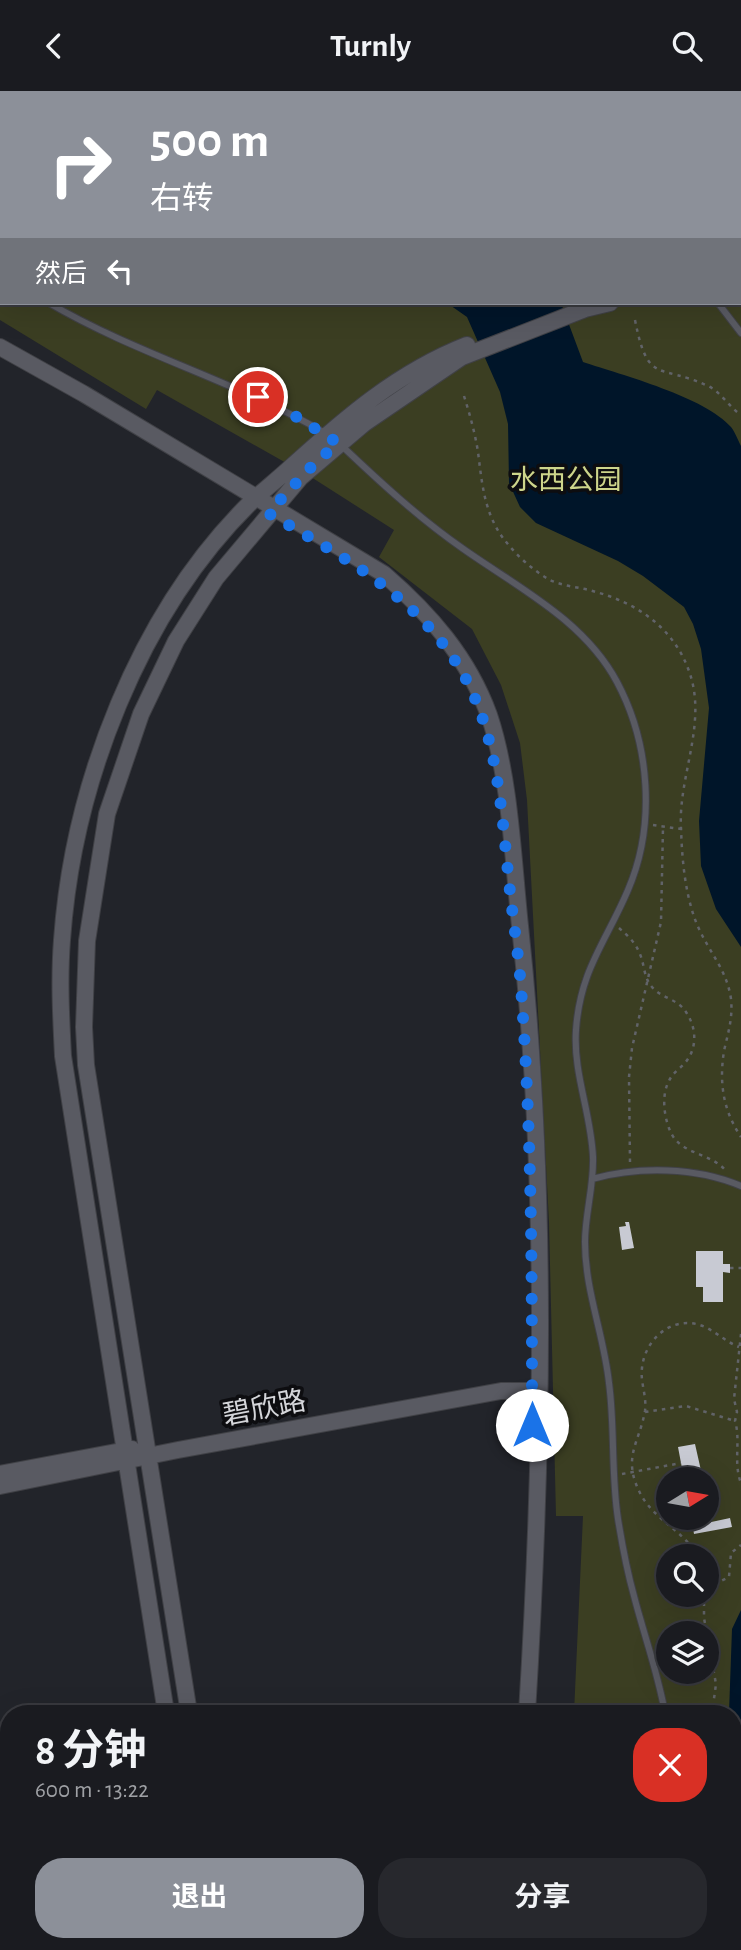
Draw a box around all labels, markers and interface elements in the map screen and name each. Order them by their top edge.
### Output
icon: back [35,27,73,65]
icon: search [668,27,706,65]
text: Turnly [330,30,411,62]
text: 500 m [150,117,269,166]
icon: right [35,119,126,210]
text: 右转 [150,183,214,215]
icon: left [101,252,139,290]
text: 然后 [35,261,87,287]
pin [228,367,288,427]
icon: arrive [239,378,277,416]
park label: 水西公园 [510,465,622,495]
street label: 碧欣路 [220,1385,308,1431]
position arrow [495,1388,569,1462]
north arrow [656,1467,719,1529]
map controls [656,1467,719,1684]
button: search [656,1544,719,1607]
button: layers [656,1621,719,1684]
button: close [633,1728,707,1802]
text: 8 分钟 [35,1730,146,1772]
text: 600 m · 13:22 [35,1779,149,1802]
button: 退出 [35,1858,364,1938]
button: 分享 [378,1858,707,1938]

